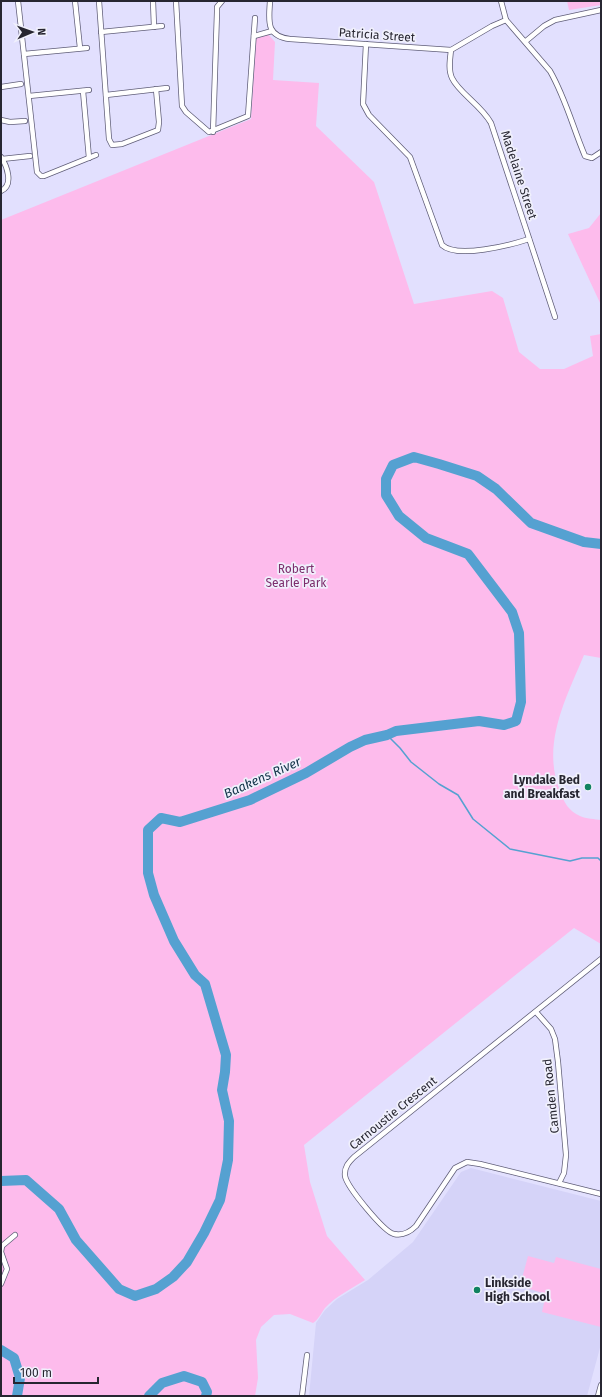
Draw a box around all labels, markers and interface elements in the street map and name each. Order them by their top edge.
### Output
north arrow [12,12,52,52]
street label: Patricia Street [338,25,416,45]
text: N [35,28,48,36]
street label: Madelaine Street [498,129,540,222]
park label: Robert Searle Park [266,562,327,590]
water label: Baakens River [221,753,304,801]
place label: Lyndale Bed and Breakfast [504,773,580,801]
marker: Lyndale Bed and Breakfast [583,782,593,792]
street label: Camden Road [540,1058,562,1134]
street label: Carnoustie Crescent [347,1073,440,1152]
place label: Linkside High School [485,1276,550,1304]
marker: Linkside High School [472,1285,482,1295]
scale bar [14,1359,98,1385]
text: 100 m [20,1366,52,1380]

